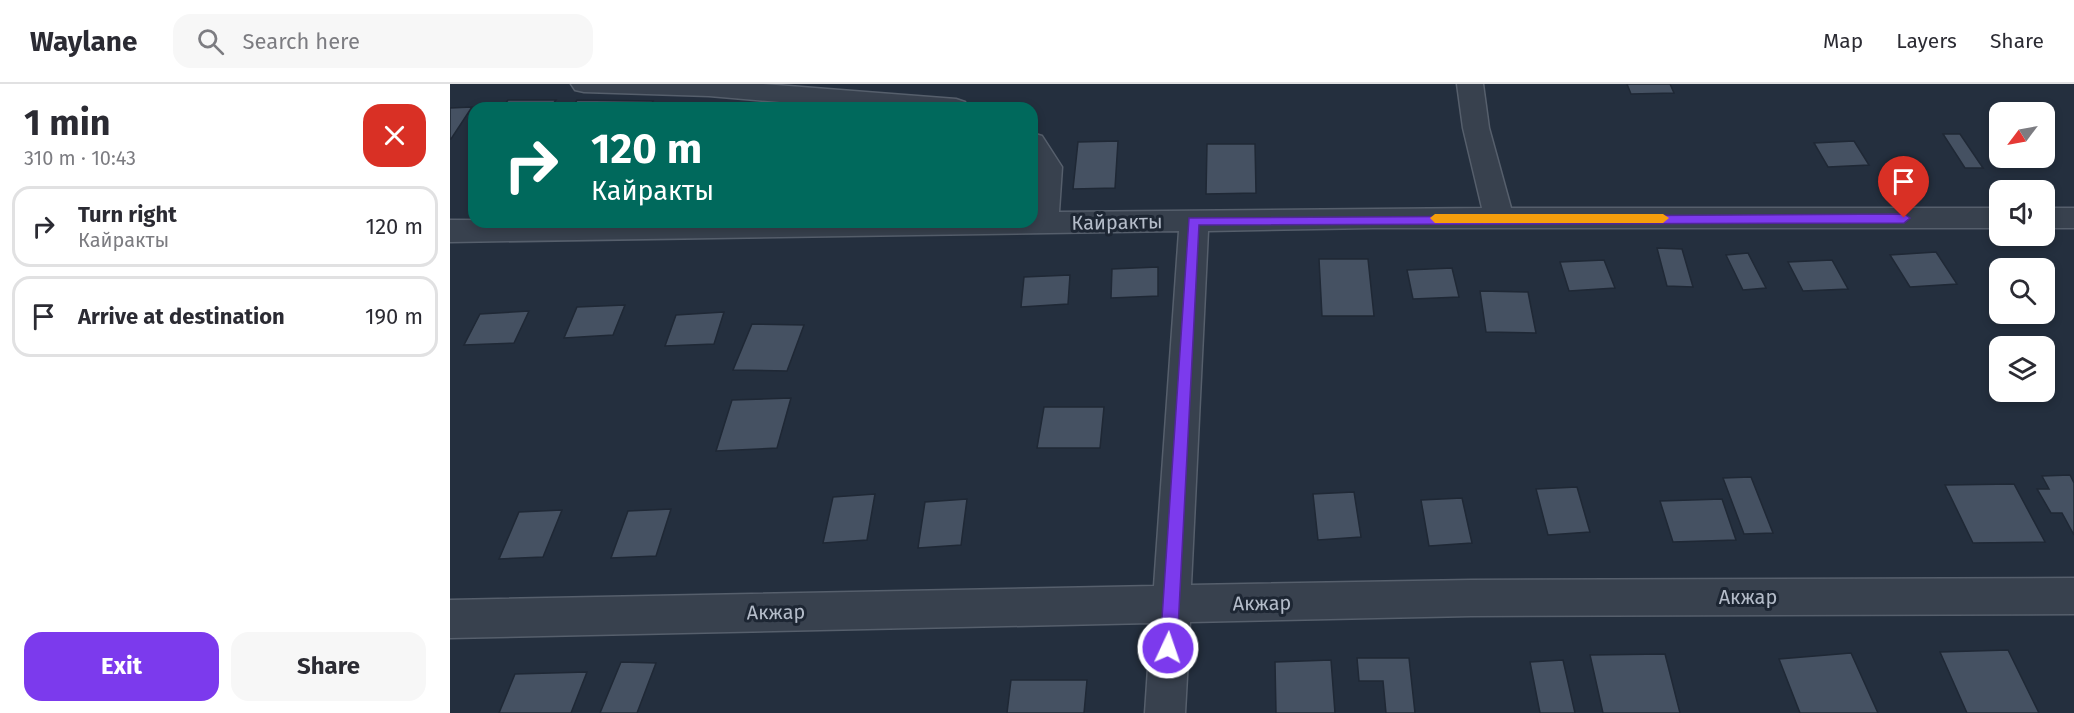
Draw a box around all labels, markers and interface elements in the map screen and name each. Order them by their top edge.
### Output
search box [173,14,593,68]
text: Waylane [30,25,137,58]
icon: search [194,25,227,58]
text: Search here [242,28,360,55]
text: Map [1823,28,1863,54]
text: Layers [1896,28,1957,54]
text: Share [1990,28,2044,54]
text: 1 min [24,101,111,145]
north arrow [1989,102,2055,168]
map controls [1989,102,2055,402]
button: close [363,104,426,167]
text: 120 m [591,124,702,174]
icon: right [492,126,570,204]
text: 310 m · 10:43 [24,146,136,170]
pin [1878,156,1929,218]
icon: arrive [1887,165,1920,198]
text: Кайракты [591,175,714,207]
button: sound [1989,180,2055,246]
text: Turn right [78,201,177,228]
street label: Кайракты [1071,209,1163,235]
icon: right [27,210,60,243]
text: 120 m [366,213,423,240]
text: Кайракты [78,228,169,252]
button: search [1989,258,2055,324]
icon: arrive [27,300,60,333]
text: Arrive at destination [78,303,285,330]
text: 190 m [365,303,423,330]
button: layers [1989,336,2055,402]
street label: Акжар [1719,585,1777,609]
street label: Акжар [1232,590,1292,616]
street label: Акжар [746,599,806,625]
position arrow [1136,616,1200,680]
button: Exit [24,632,219,701]
button: Share [231,632,426,701]

